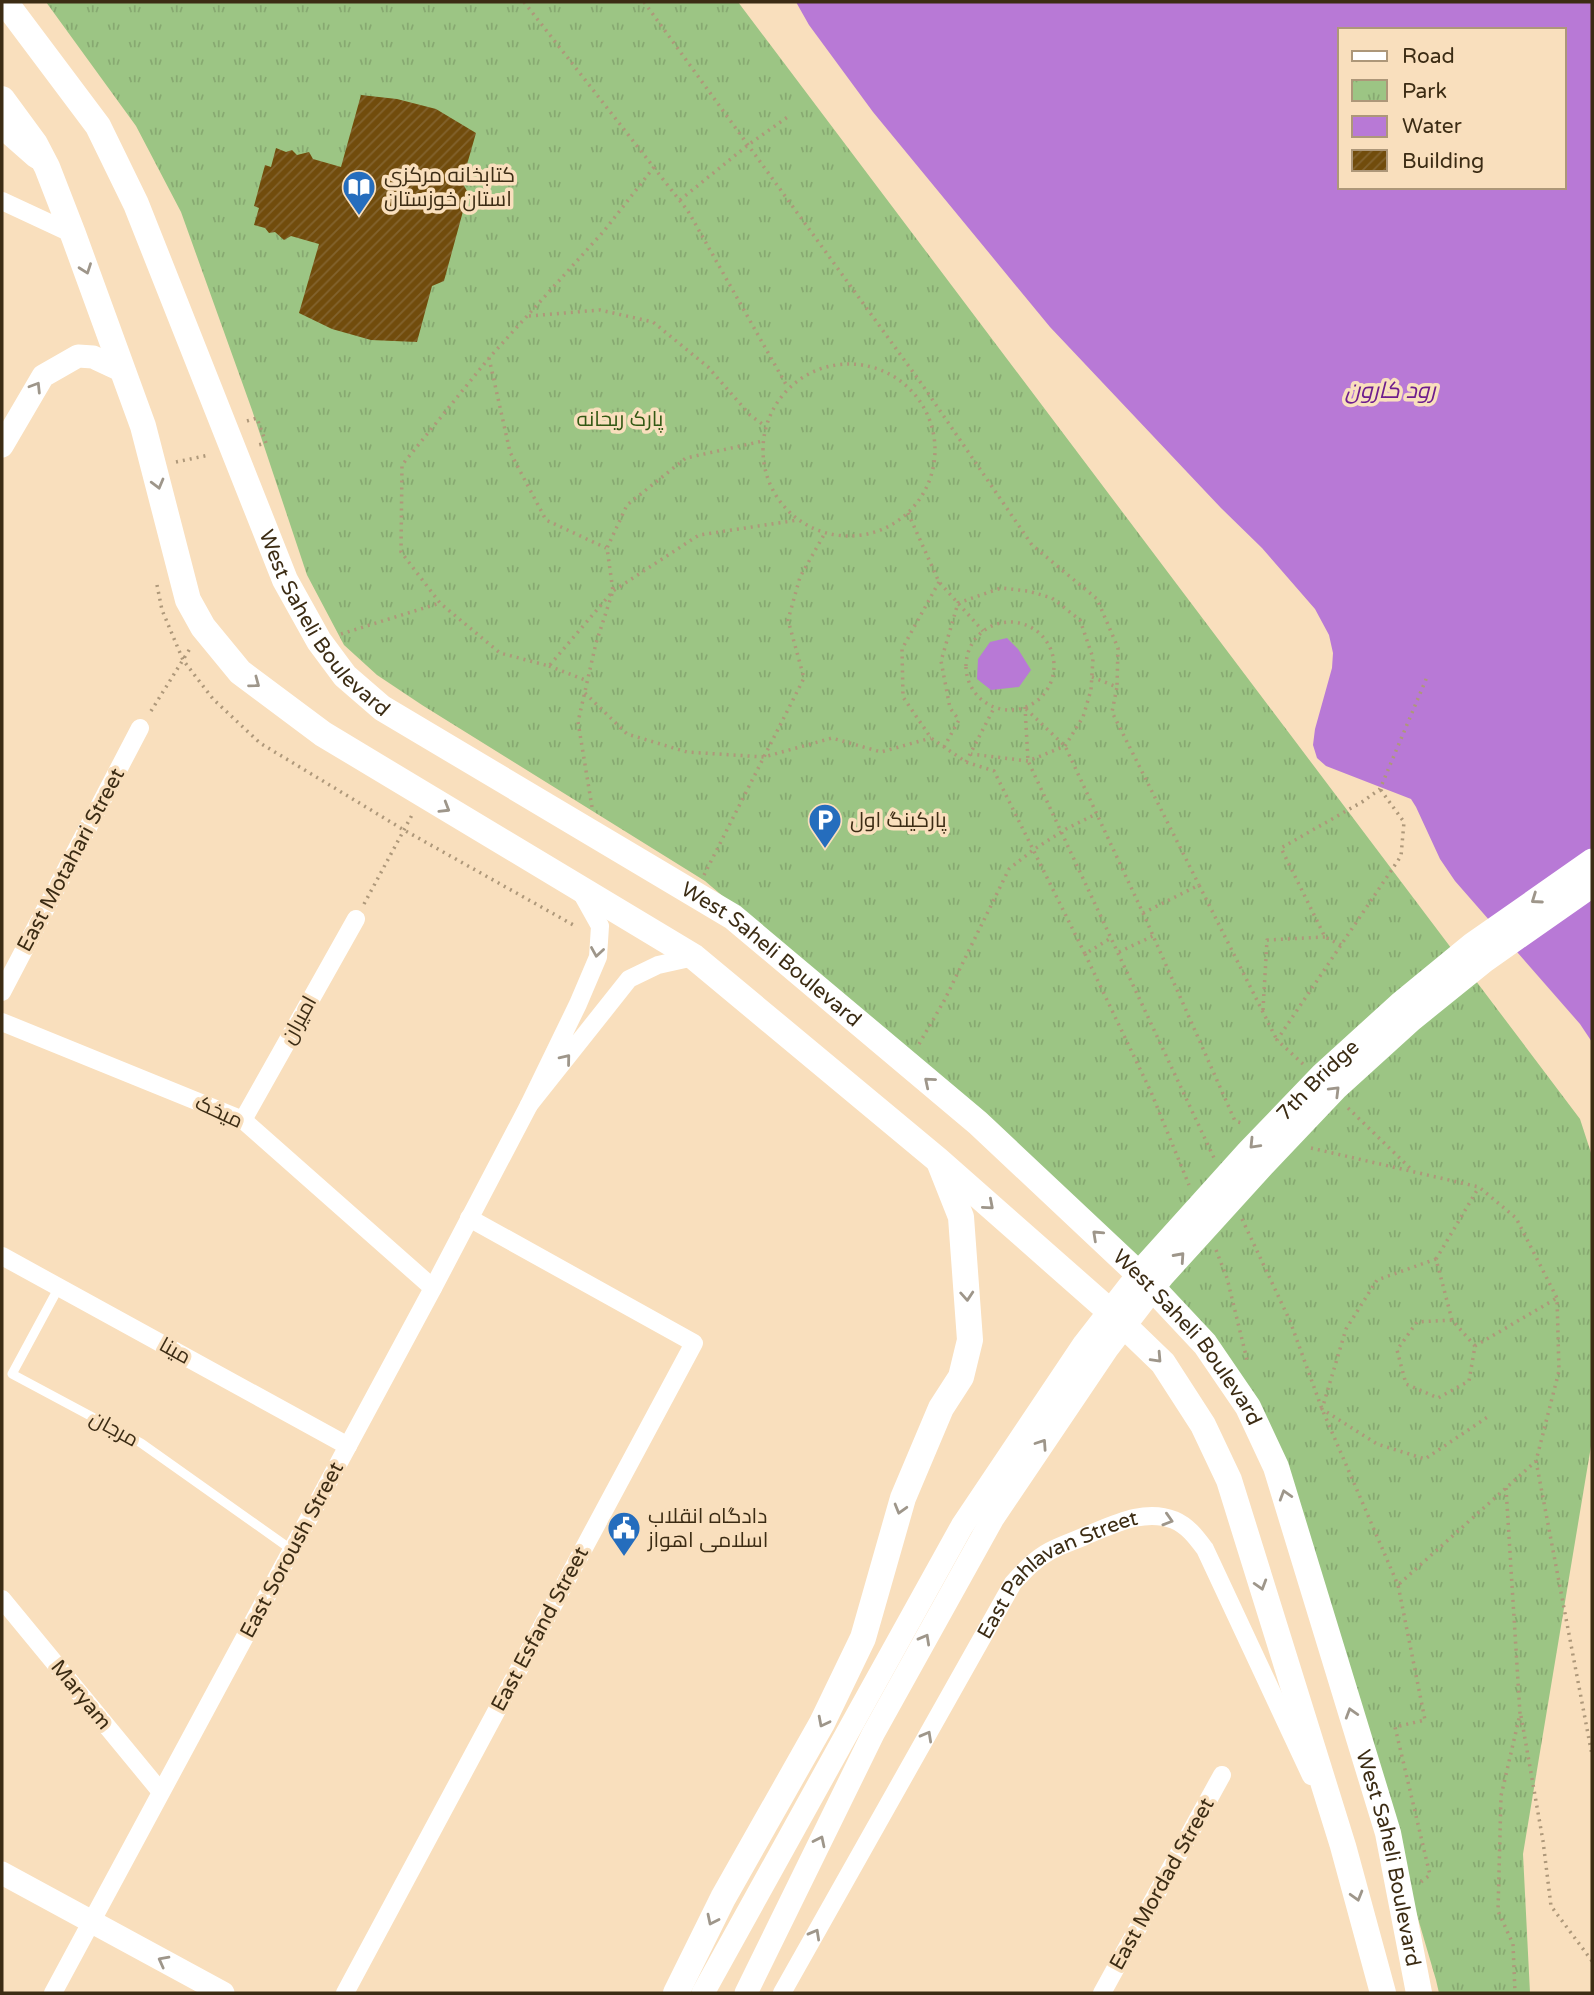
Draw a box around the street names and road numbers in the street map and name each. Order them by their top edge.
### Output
street label: West Saheli Boulevard [254,526,395,722]
street label: East Motahari Street [12,764,130,956]
street label: West Saheli Boulevard [677,877,866,1032]
street label: امیران [276,992,322,1048]
street label: 7th Bridge [1271,1034,1364,1126]
street label: میخک [191,1090,247,1134]
street label: West Saheli Boulevard [1108,1244,1267,1429]
street label: مینا [155,1332,195,1370]
street label: مرجان [85,1406,143,1452]
street label: East Soroush Street [235,1458,349,1642]
street label: East Pahlavan Street [972,1505,1140,1643]
street label: East Esfand Street [486,1542,594,1716]
street label: Maryam [45,1655,117,1735]
street label: West Saheli Boulevard [1351,1747,1426,1969]
street label: East Mordad Street [1104,1794,1220,1974]

